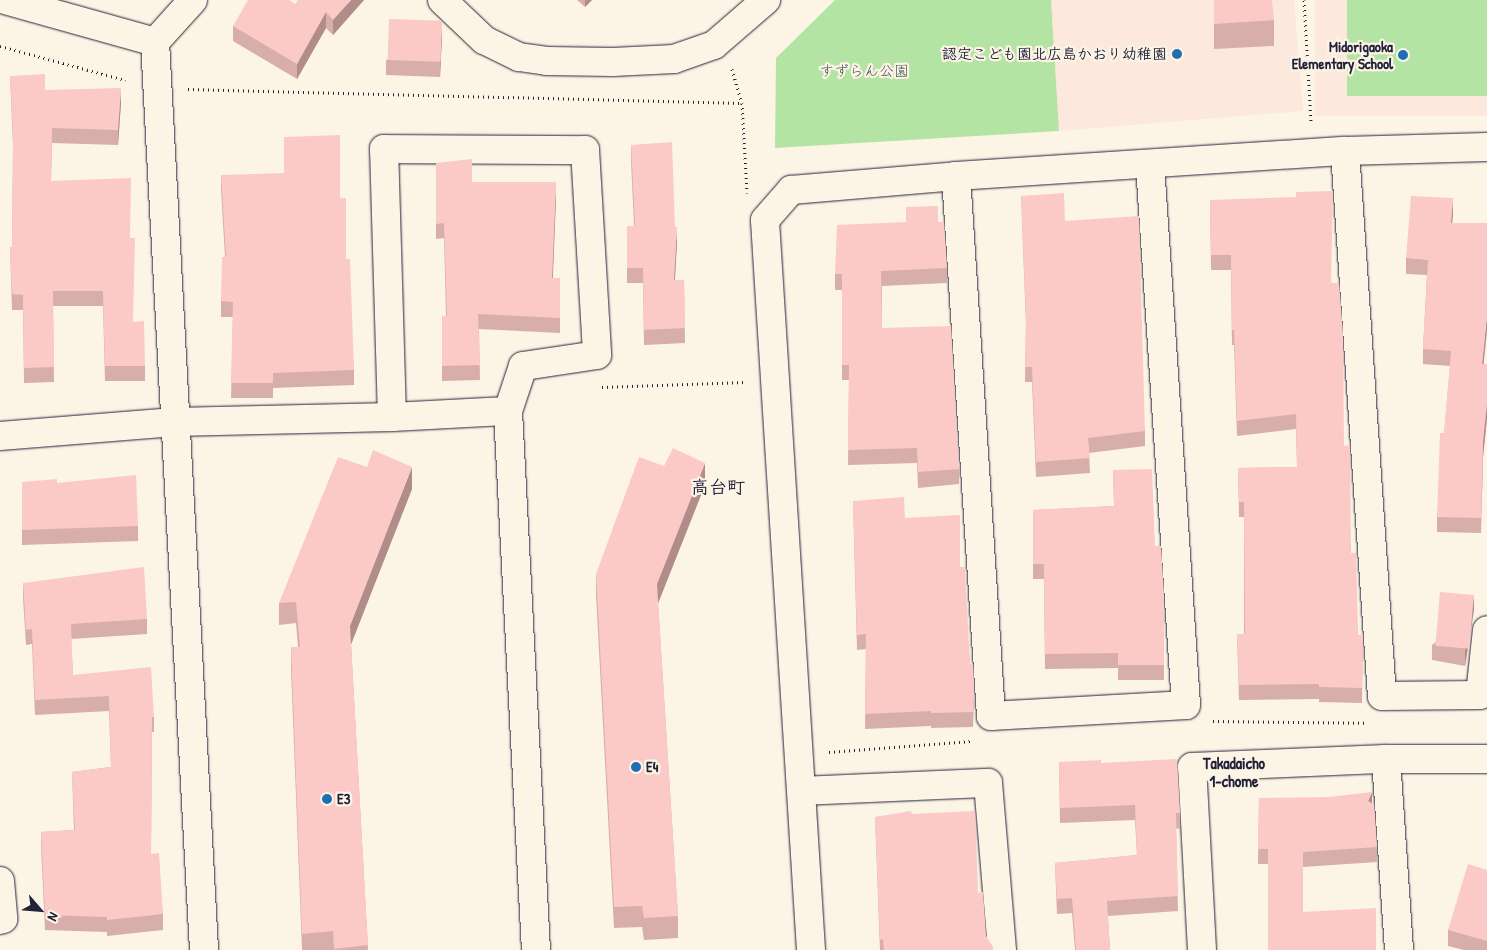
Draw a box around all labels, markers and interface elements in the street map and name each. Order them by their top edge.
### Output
place label: Midorigaoka Elementary School [1292,37,1393,72]
place label: 認定こども園北広島かおり幼稚園 [942,45,1167,63]
marker: 認定こども園北広島かおり幼稚園 [1171,48,1183,60]
marker: Midorigaoka Elementary School [1397,49,1409,61]
park label: すずらん公園 [819,62,909,80]
district label: 高台町 [691,476,745,498]
district label: Takadaicho 1-chome [1203,753,1265,791]
place label: E4 [646,758,658,776]
marker: E4 [630,761,642,773]
place label: E3 [337,790,350,808]
marker: E3 [321,793,333,805]
north arrow [15,885,65,935]
text: N [44,909,64,925]

